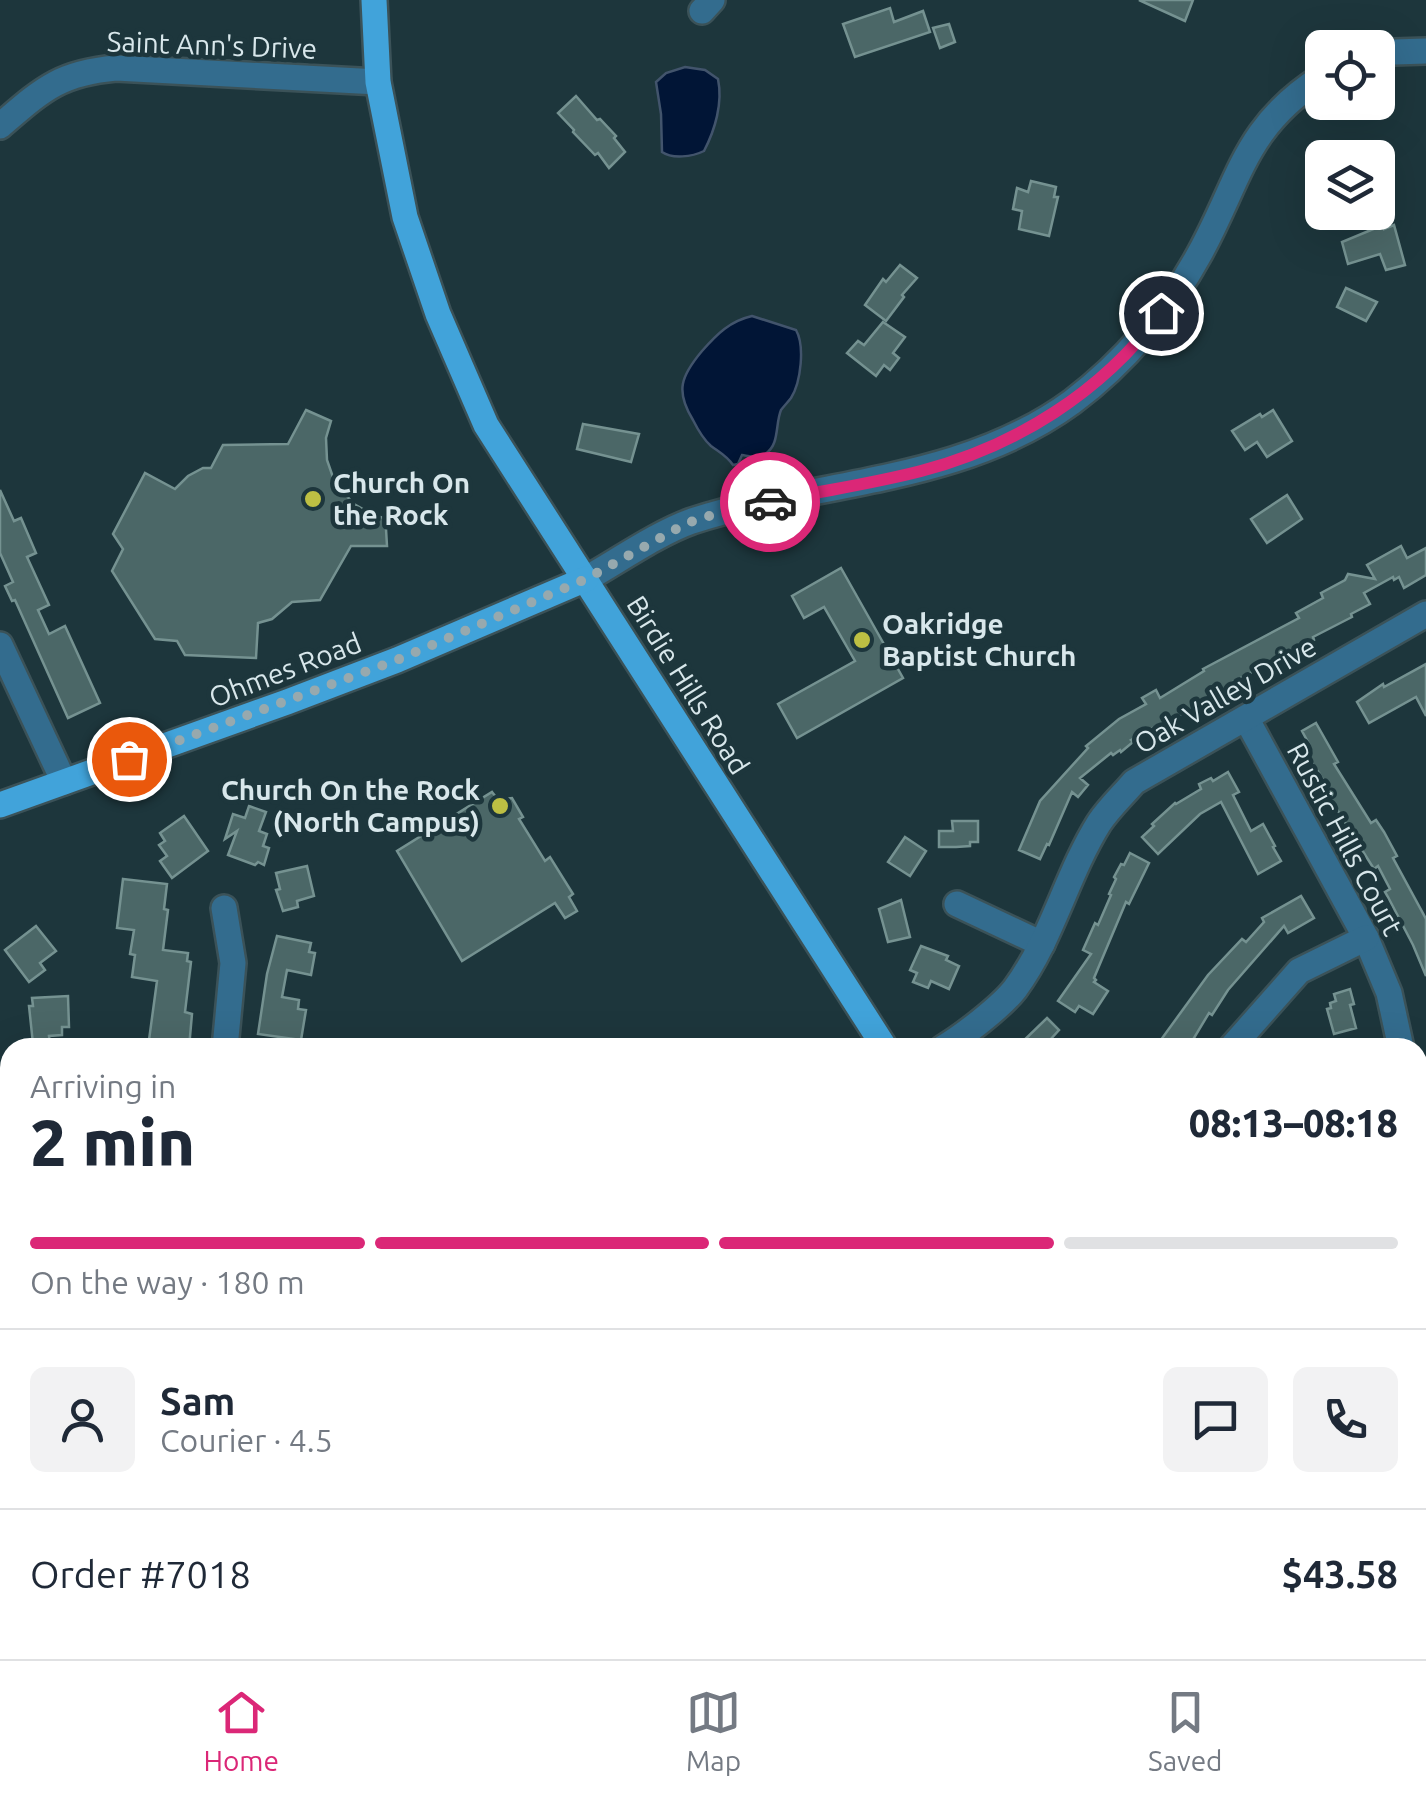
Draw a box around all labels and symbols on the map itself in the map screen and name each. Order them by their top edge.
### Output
street label: Saint Ann's Drive [106,25,318,64]
pin [1119,271,1204,356]
courier [720,452,820,552]
place label: Church On the Rock [333,467,470,530]
marker: Church On the Rock [302,488,324,510]
street label: Birdie Hills Road [621,590,756,780]
place label: Oakridge Baptist Church [882,608,1076,671]
street label: Ohmes Road [204,626,365,713]
marker: Oakridge Baptist Church [851,629,873,651]
street label: Oak Valley Drive [1128,630,1321,759]
pin [87,717,172,802]
street label: Rustic Hills Court [1282,737,1409,940]
place label: Church On the Rock (North Campus) [221,774,480,838]
marker: Church On the Rock (North Campus) [489,795,511,817]

